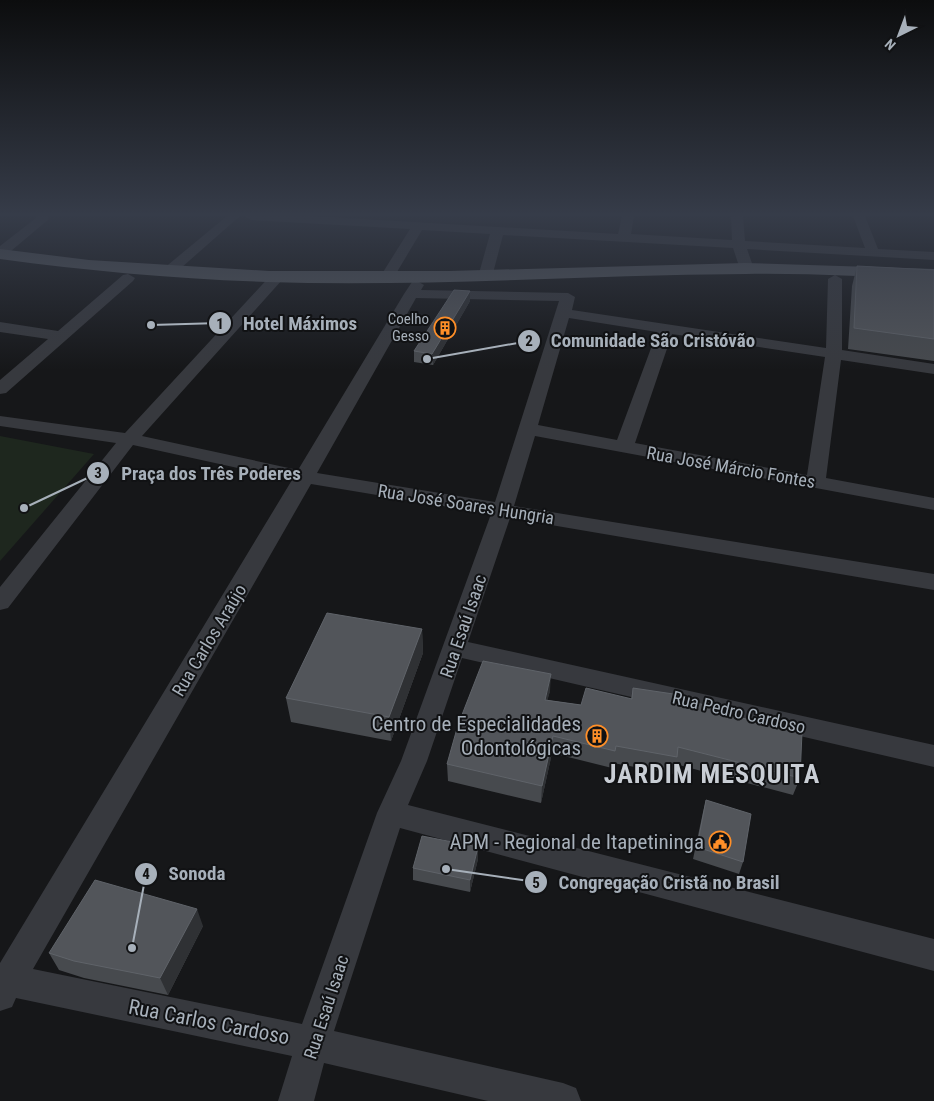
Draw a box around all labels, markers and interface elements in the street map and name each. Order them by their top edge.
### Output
north arrow [874,10,924,60]
text: N [882,36,899,53]
callout: Hotel Máximos [208,306,367,340]
place label: Coelho Gesso [388,310,429,345]
text: Hotel Máximos [243,312,357,335]
text: 1 [216,315,224,333]
building icon: Coelho Gesso [433,316,457,340]
callout: Comunidade São Cristóvão [516,324,765,358]
text: Comunidade São Cristóvão [551,329,755,352]
text: 2 [525,332,533,350]
street label: Rua José Márcio Fontes [645,442,817,492]
callout: Praça dos Três Poderes [86,456,311,490]
text: Praça dos Três Poderes [121,462,301,485]
text: 3 [94,464,102,482]
street label: Rua José Soares Hungria [376,480,556,528]
street label: Rua Esaú Isaac [436,572,490,680]
street label: Rua Carlos Araújo [167,580,251,700]
street label: Rua Pedro Cardoso [670,686,808,738]
place label: Centro de Especialidades Odontológicas [371,712,581,760]
building icon: Centro de Especialidades Odontológicas [585,724,609,748]
district label: JARDIM MESQUITA [604,759,820,789]
place label: APM - Regional de Itapetininga [450,830,704,854]
public building icon: APM - Regional de Itapetininga [708,830,732,854]
callout: Sonoda [133,857,235,891]
text: Sonoda [169,862,225,885]
text: 4 [142,865,150,883]
callout: Congregação Cristã no Brasil [523,865,789,899]
text: Congregação Cristã no Brasil [558,871,780,894]
text: 5 [532,874,540,892]
street label: Rua Esaú Isaac [299,952,353,1062]
street label: Rua Carlos Cardoso [126,995,292,1049]

